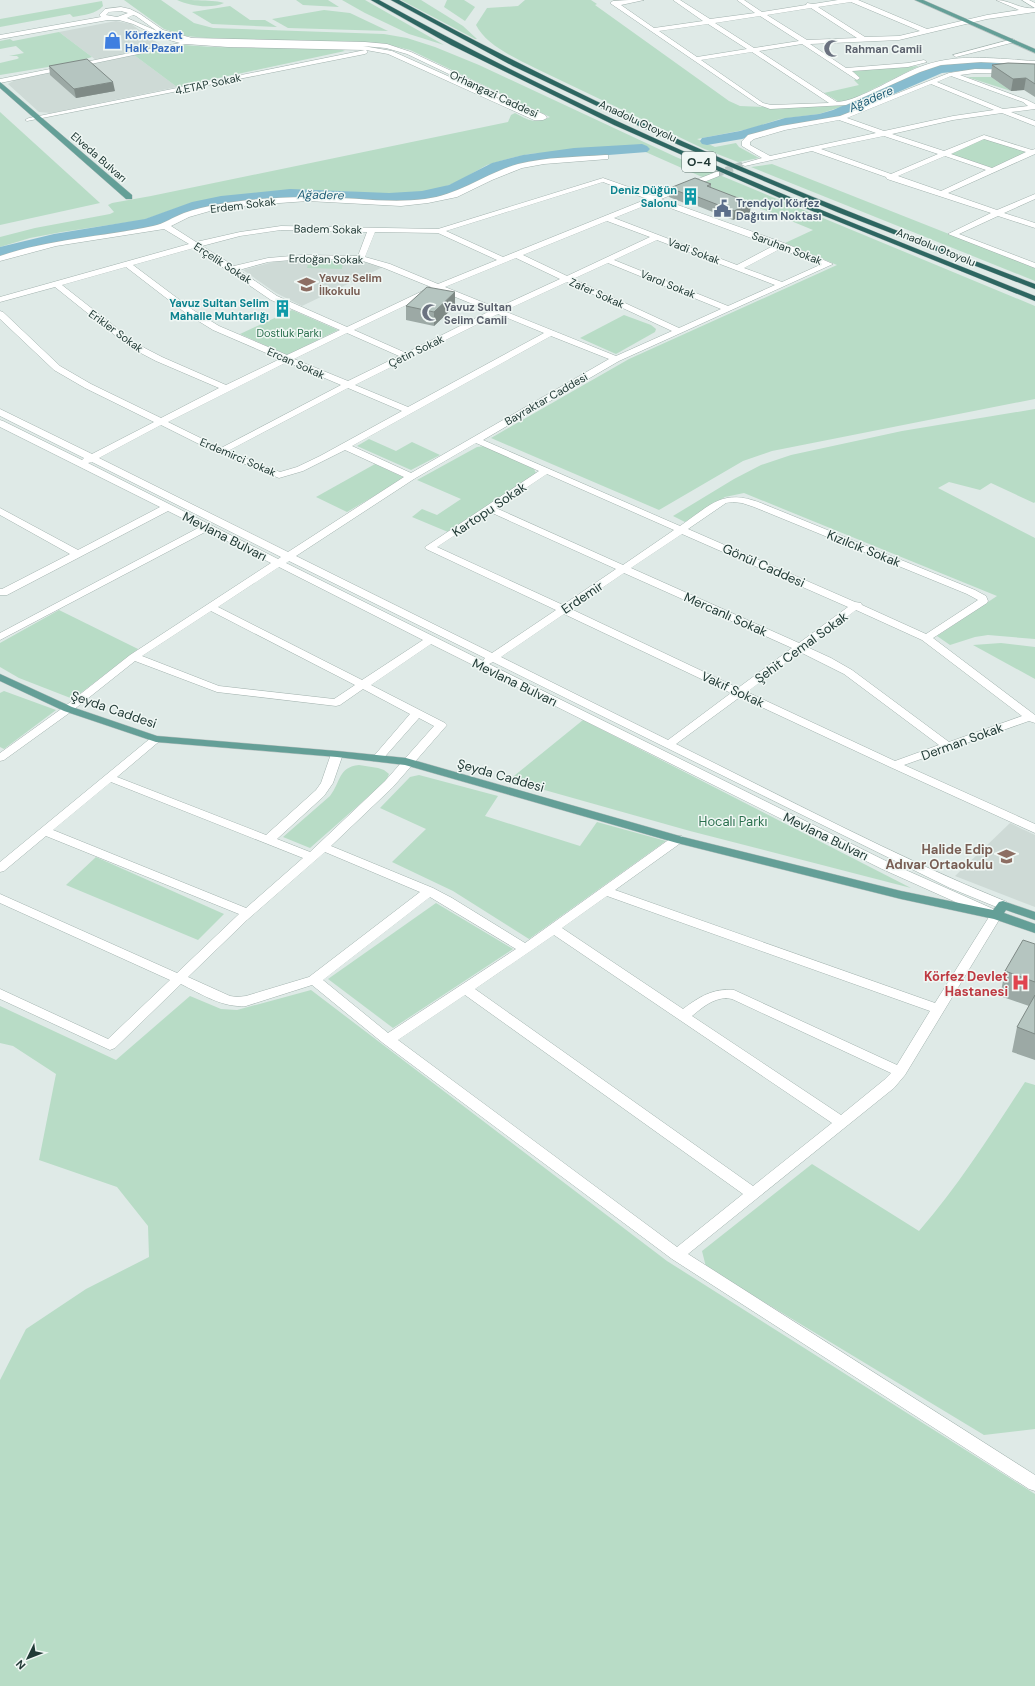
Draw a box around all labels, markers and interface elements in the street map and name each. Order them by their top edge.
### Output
place label: Körfezkent Halk Pazarı [125,28,183,55]
shop icon: Körfezkent Halk Pazarı [102,31,122,51]
mosque icon: Rahman Camii [822,39,842,59]
place label: Rahman Camii [845,42,922,56]
street label: Orhangazi Caddesi [448,67,540,121]
street label: 4.ETAP Sokak [174,70,243,98]
water label: Ağadere [846,82,896,116]
street label: Anadolu Otoyolu [597,97,679,145]
street label: Elveda Bulvarı [68,129,130,185]
road number: O-4 [682,152,716,172]
place label: Deniz Düğün Salonu [610,183,677,210]
building icon: Deniz Düğün Salonu [680,186,700,206]
water label: Ağadere [297,187,345,203]
street label: Erdem Sokak [209,194,277,216]
place label: Trendyol Körfez Dağıtım Noktası [736,196,821,223]
public building icon: Trendyol Körfez Dağıtım Noktası [713,199,733,219]
street label: Badem Sokak [294,221,363,237]
street label: Anadolu Otoyolu [894,225,978,269]
street label: Saruhan Sokak [750,228,825,268]
street label: Vadi Sokak [666,235,723,268]
street label: Erçelik Sokak [191,239,255,287]
street label: Erdoğan Sokak [289,251,364,267]
street label: Varol Sokak [638,267,698,302]
place label: Yavuz Selim İlkokulu [319,271,382,298]
school or university icon: Yavuz Selim İlkokulu [296,274,316,294]
street label: Zafer Sokak [567,275,627,312]
place label: Yavuz Sultan Selim Mahalle Muhtarlığı [169,296,269,323]
building icon: Yavuz Sultan Selim Mahalle Muhtarlığı [272,299,292,319]
place label: Yavuz Sultan Selim Camii [444,300,512,327]
mosque icon: Yavuz Sultan Selim Camii [421,303,441,323]
street label: Erikler Sokak [86,306,146,356]
park label: Dostluk Parkı [256,326,322,340]
street label: Çetin Sokak [386,331,446,370]
street label: Ercan Sokak [265,344,327,382]
street label: Bayraktar Caddesi [502,370,590,428]
street label: Erdemirci Sokak [198,435,279,480]
street label: Kartopu Sokak [449,478,530,541]
street label: Mevlana Bulvarı [180,508,270,565]
street label: Kızılcık Sokak [824,526,904,571]
street label: Gönül Caddesi [720,540,808,591]
street label: Erdemir [558,577,607,618]
street label: Mercanlı Sokak [681,588,771,641]
street label: Şehit Cemal Sokak [751,608,852,687]
street label: Mevlana Bulvarı [470,655,560,710]
street label: Vakıf Sokak [698,667,767,712]
street label: Şeyda Caddesi [69,687,159,732]
street label: Derman Sokak [919,719,1006,764]
street label: Şeyda Caddesi [455,755,546,796]
street label: Mevlana Bulvarı [781,809,871,864]
park label: Hocalı Parkı [699,813,767,830]
place label: Halide Edip Adıvar Ortaokulu [885,841,993,873]
school or university icon: Halide Edip Adıvar Ortaokulu [996,846,1016,866]
place label: Körfez Devlet Hastanesi [924,968,1008,1000]
hospital icon: Körfez Devlet Hastanesi [1011,973,1031,993]
north arrow [8,1638,48,1678]
text: N [13,1657,29,1673]

